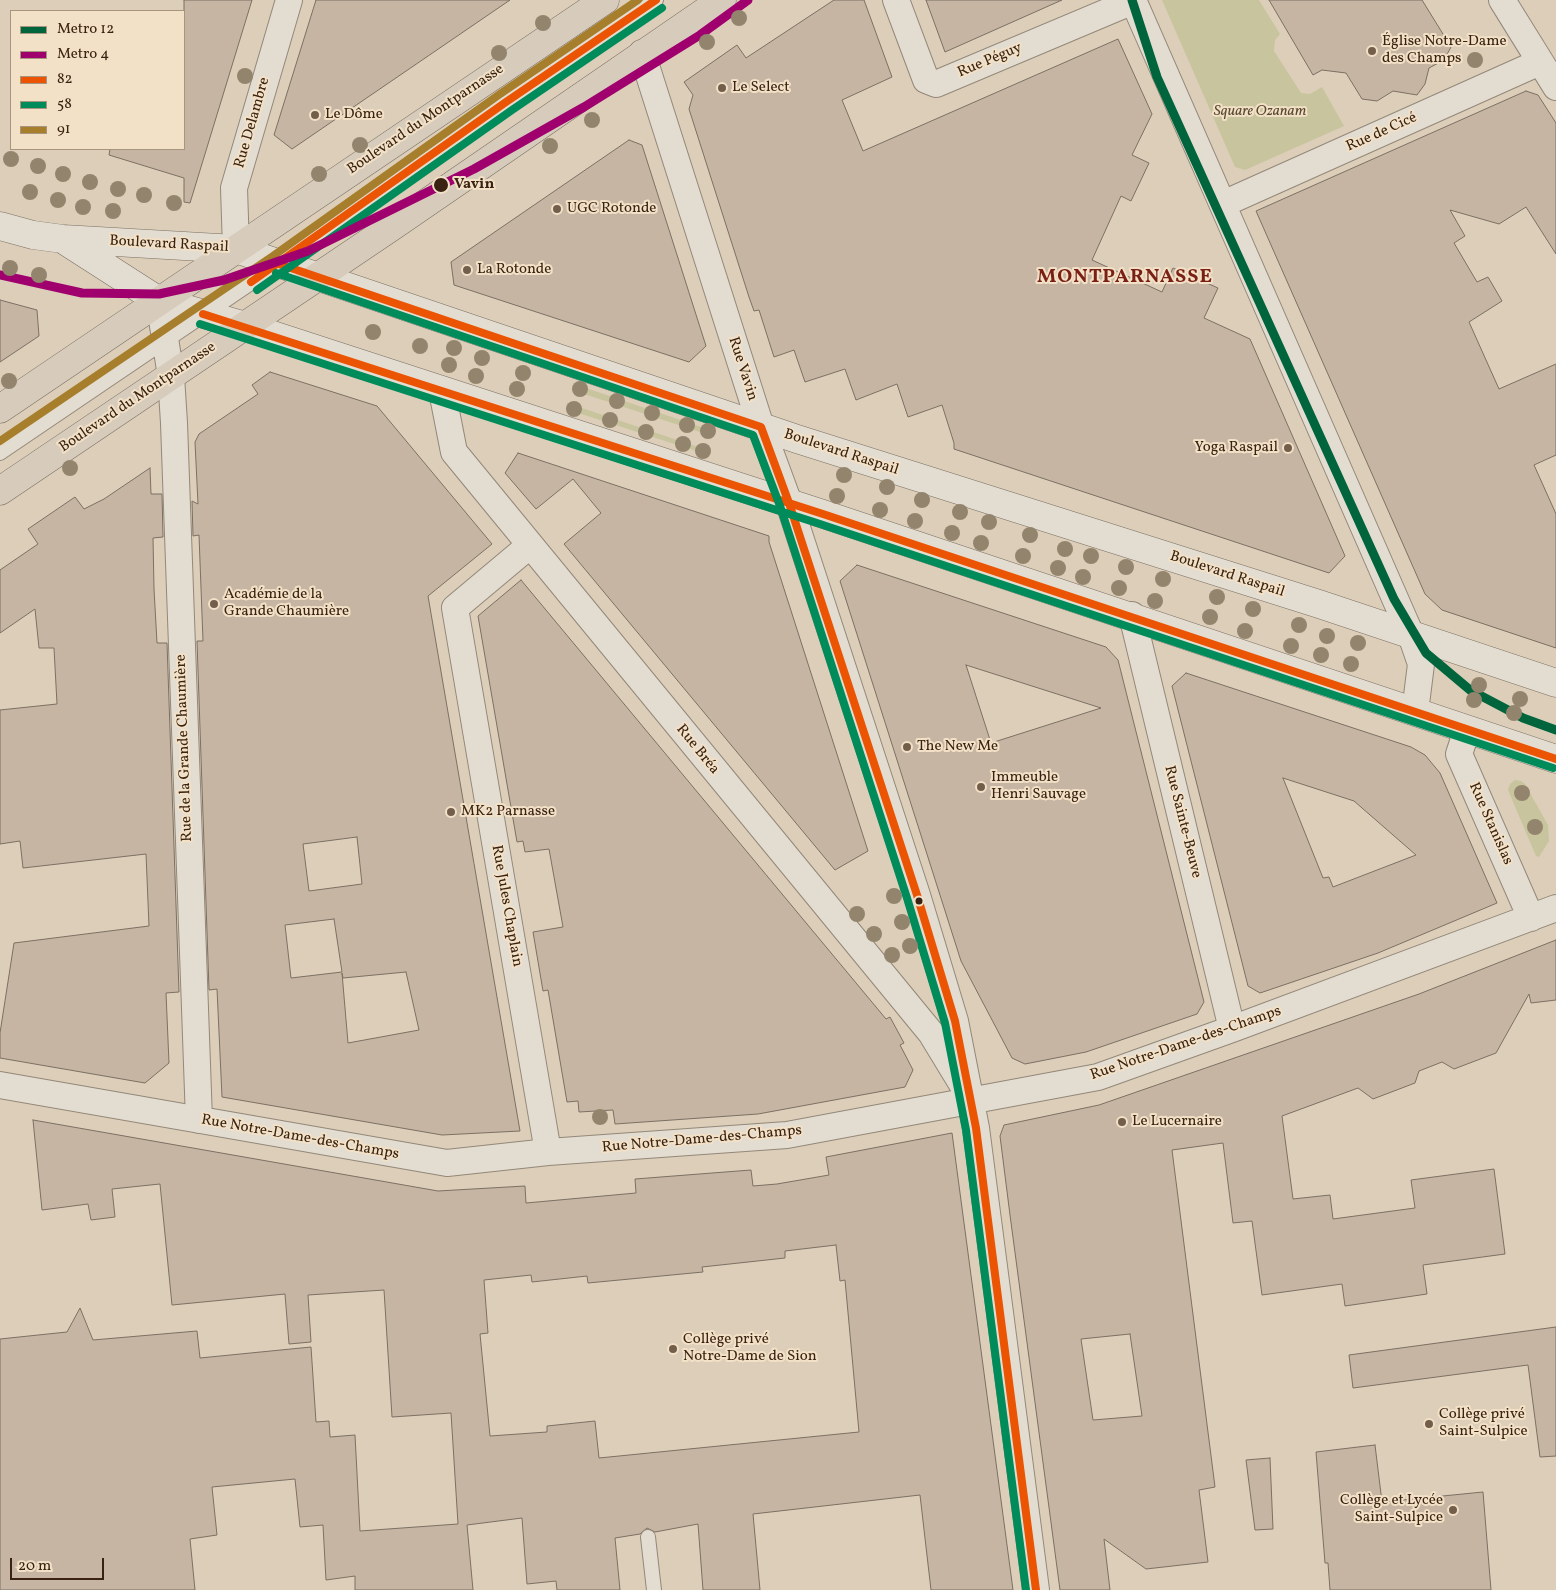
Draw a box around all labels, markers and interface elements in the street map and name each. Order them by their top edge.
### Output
legend [10,10,185,150]
text: Metro 12 [57,19,114,40]
place label: Église Notre-Dame des Champs [1382,33,1507,68]
street label: Rue Péguy [955,39,1025,83]
text: Metro 4 [57,44,109,65]
marker: Église Notre-Dame des Champs [1366,45,1378,57]
street label: Boulevard du Montparnasse [344,61,508,179]
text: 82 [57,69,73,90]
street label: Rue Delambre [231,75,275,171]
place label: Le Select [732,79,789,97]
marker: Le Select [716,82,728,94]
text: 58 [57,94,72,115]
park label: Square Ozanam [1214,103,1306,121]
place label: Le Dôme [325,106,383,124]
marker: Le Dôme [309,109,321,121]
street label: Rue de Cicé [1344,109,1420,157]
text: 91 [57,119,71,140]
marker: Vavin [432,176,450,194]
place label: Vavin [454,176,494,194]
place label: UGC Rotonde [567,200,656,218]
marker: UGC Rotonde [551,203,563,215]
street label: Boulevard Raspail [109,233,229,257]
place label: La Rotonde [477,261,551,279]
marker: La Rotonde [461,264,473,276]
district label: MONTPARNASSE [1036,266,1214,290]
street label: Rue Vavin [723,335,761,403]
street label: Boulevard du Montparnasse [56,339,220,457]
street label: Boulevard Raspail [781,426,901,480]
place label: Yoga Raspail [1195,439,1278,457]
marker: Yoga Raspail [1282,442,1294,454]
street label: Boulevard Raspail [1167,548,1287,602]
place label: Académie de la Grande Chaumière [224,586,349,621]
marker: Académie de la Grande Chaumière [208,598,220,610]
street label: Rue de la Grande Chaumière [173,654,197,842]
street label: Rue Bréa [671,721,723,779]
place label: The New Me [917,738,998,756]
marker: The New Me [901,741,913,753]
street label: Rue Sainte-Beuve [1159,764,1205,880]
place label: Immeuble Henri Sauvage [991,769,1086,804]
street label: Rue Stanislas [1464,780,1516,868]
marker: Immeuble Henri Sauvage [975,781,987,793]
place label: MK2 Parnasse [461,803,555,821]
marker: MK2 Parnasse [445,806,457,818]
street label: Rue Jules Chaplain [486,844,526,968]
unlabelled marker [914,896,924,906]
street label: Rue Notre-Dame-des-Champs [1088,1003,1284,1085]
street label: Rue Notre-Dame-des-Champs [200,1112,400,1164]
place label: Le Lucernaire [1132,1113,1222,1131]
marker: Le Lucernaire [1116,1116,1128,1128]
street label: Rue Notre-Dame-des-Champs [601,1122,803,1158]
place label: Collège privé Notre-Dame de Sion [683,1331,817,1366]
marker: Collège privé Notre-Dame de Sion [667,1343,679,1355]
place label: Collège privé Saint-Sulpice [1439,1406,1528,1441]
marker: Collège privé Saint-Sulpice [1423,1418,1435,1430]
place label: Collège et Lycée Saint-Sulpice [1340,1492,1443,1527]
marker: Collège et Lycée Saint-Sulpice [1447,1504,1459,1516]
scale bar [12,1548,106,1580]
text: 20 m [18,1556,51,1577]

